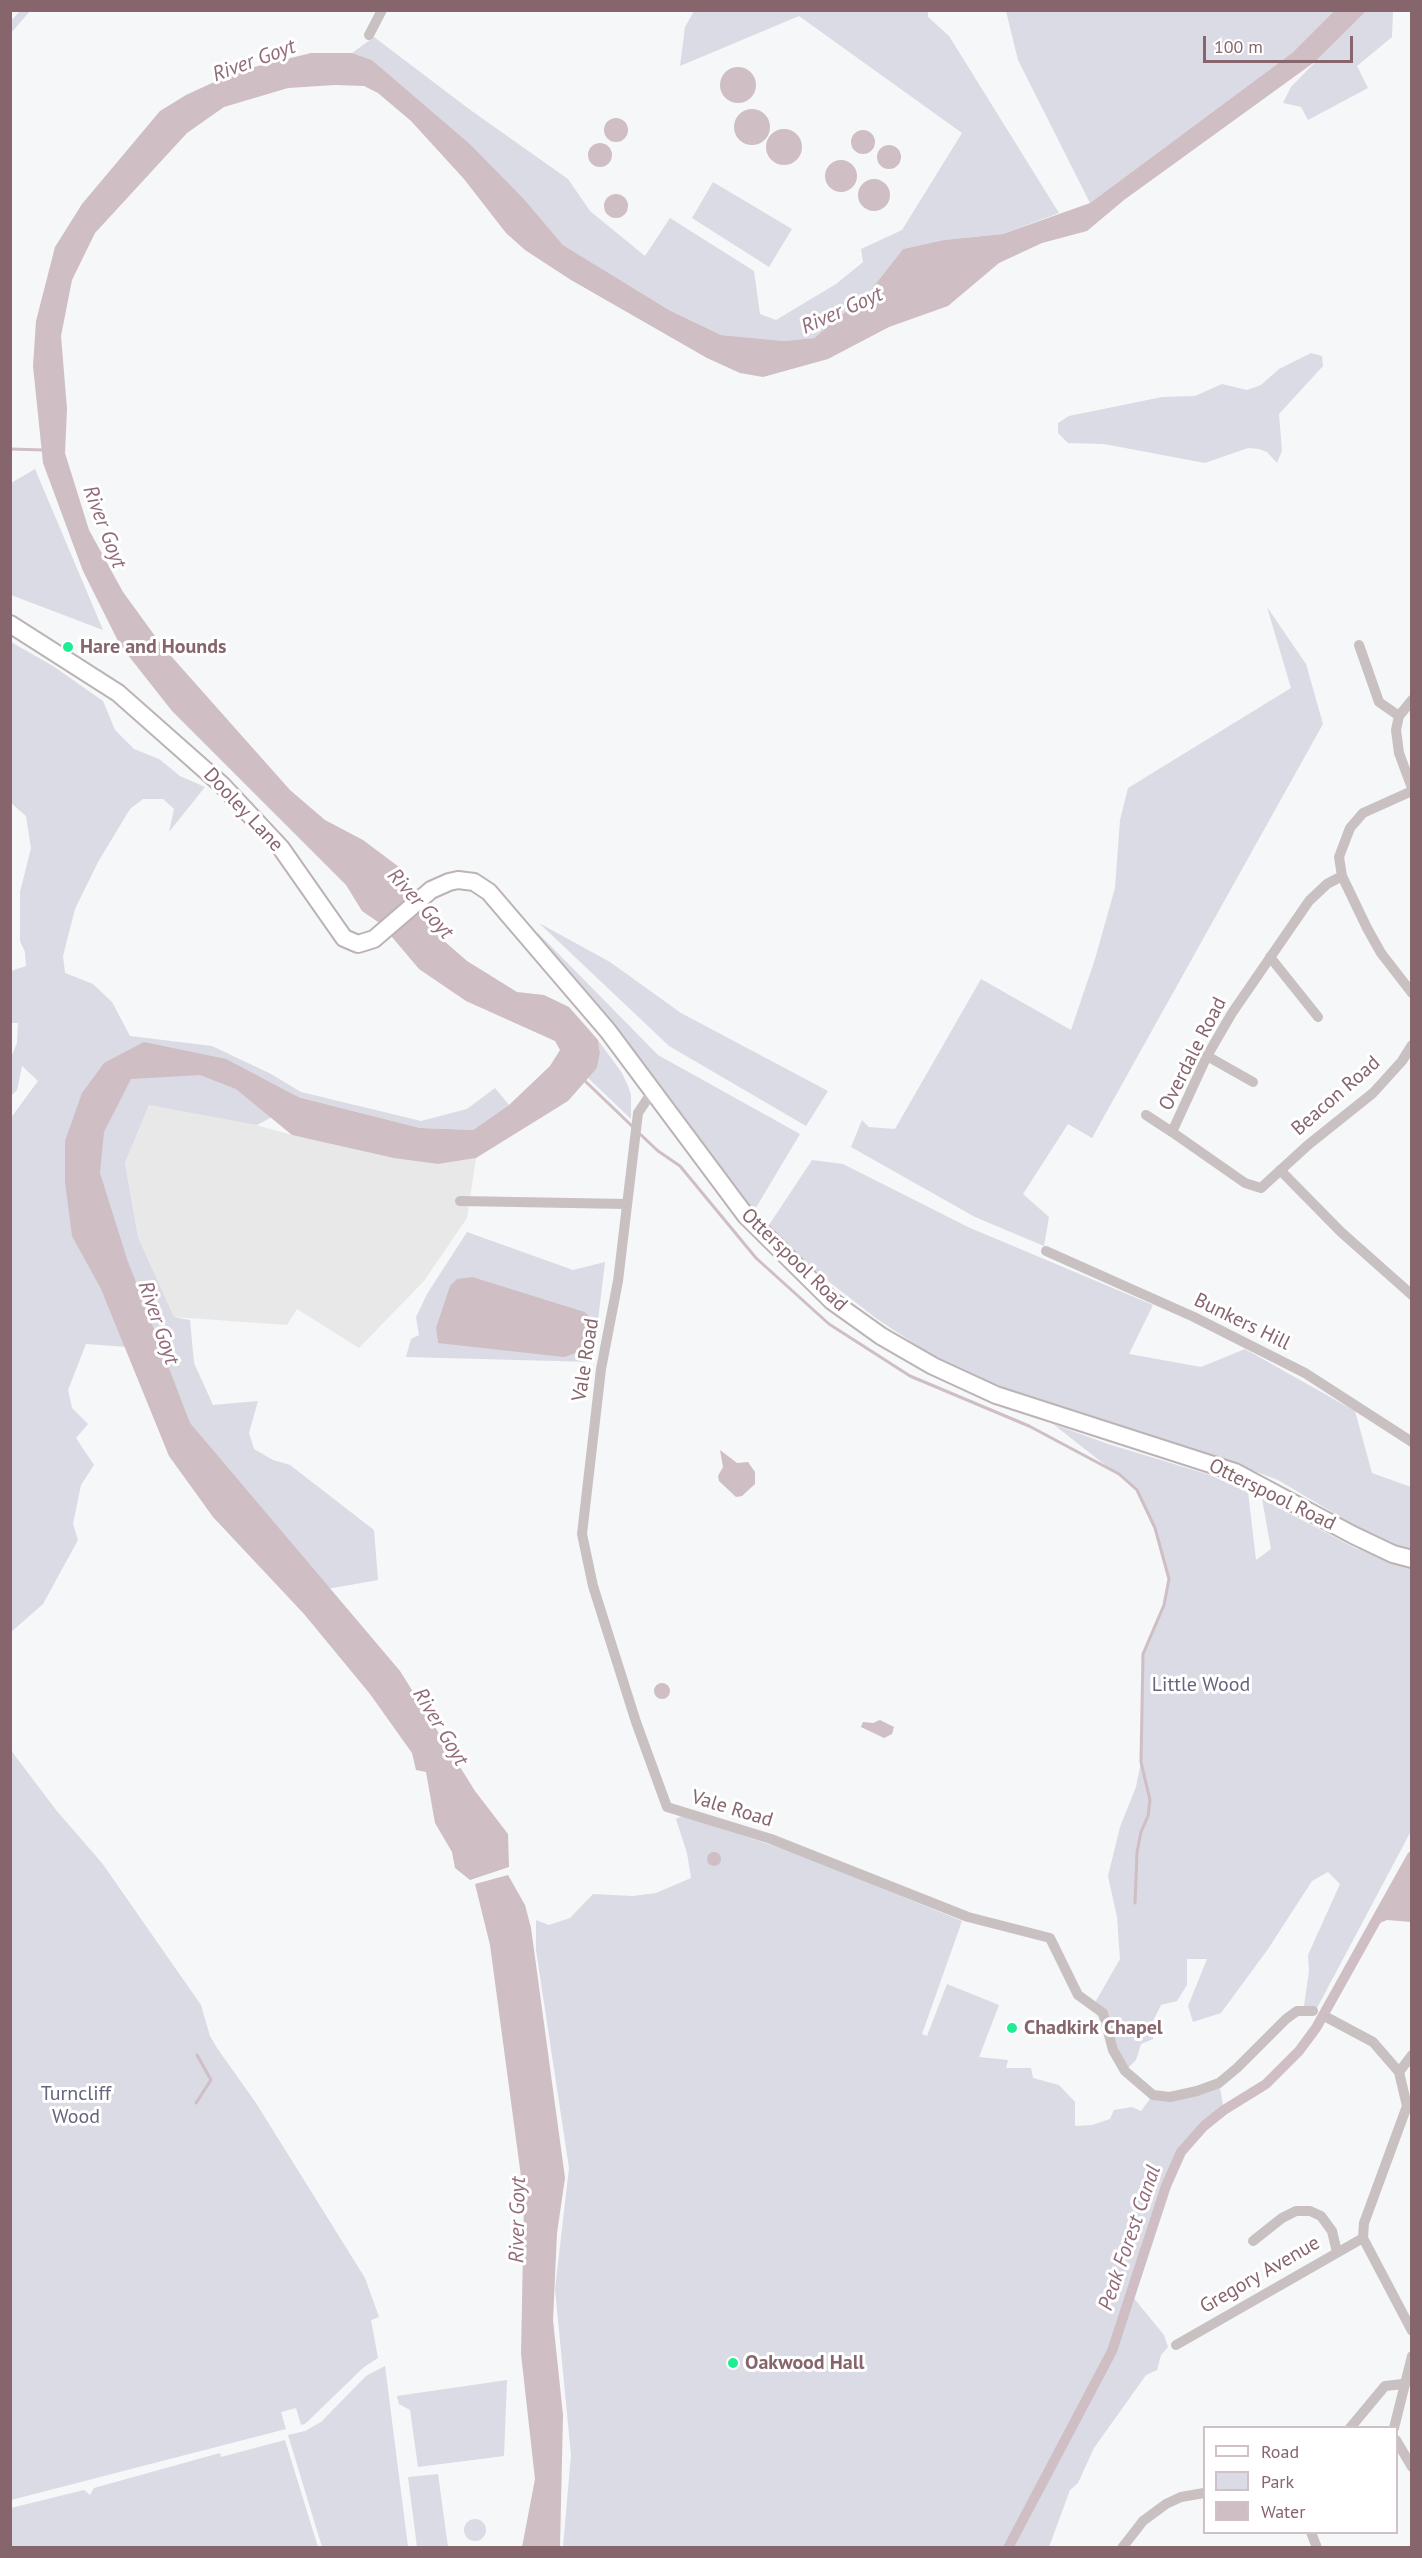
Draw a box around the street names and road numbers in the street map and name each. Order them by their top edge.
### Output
street label: Dooley Lane [198,763,288,857]
street label: Overdale Road [1154,993,1232,1115]
street label: Beacon Road [1287,1051,1385,1141]
street label: Otterspool Road [736,1203,852,1317]
street label: Bunkers Hill [1190,1288,1294,1356]
street label: Vale Road [568,1317,604,1403]
street label: Otterspool Road [1205,1454,1339,1536]
street label: Vale Road [688,1785,776,1833]
street label: Gregory Avenue [1196,2231,1324,2319]

